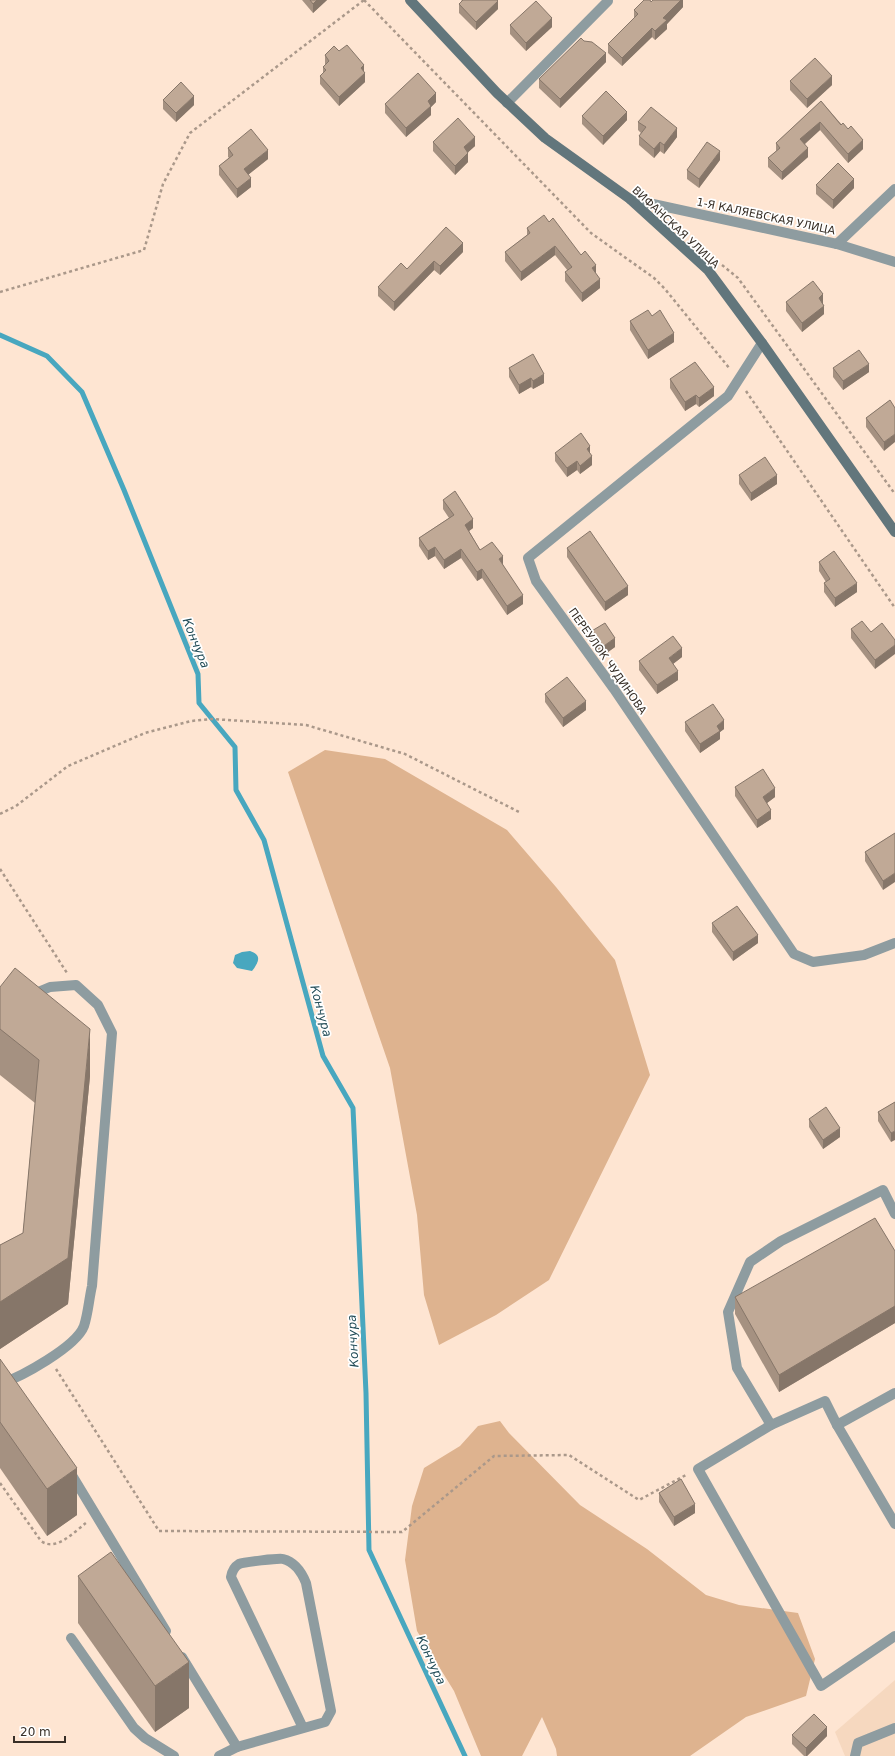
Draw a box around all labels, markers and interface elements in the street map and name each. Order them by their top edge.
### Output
street label: ВИФАНСКАЯ УЛИЦА [629,184,722,271]
street label: 1-Я КАЛЯЕВСКАЯ УЛИЦА [695,195,837,238]
street label: ПЕРЕУЛОК ЧУДИНОВА [566,606,650,717]
water label: Кончура [180,616,212,670]
water label: Кончура [307,984,335,1038]
water label: Кончура [345,1314,361,1368]
water label: Кончура [413,1633,449,1687]
scale bar [14,1718,65,1744]
text: 20 m [20,1725,51,1739]

